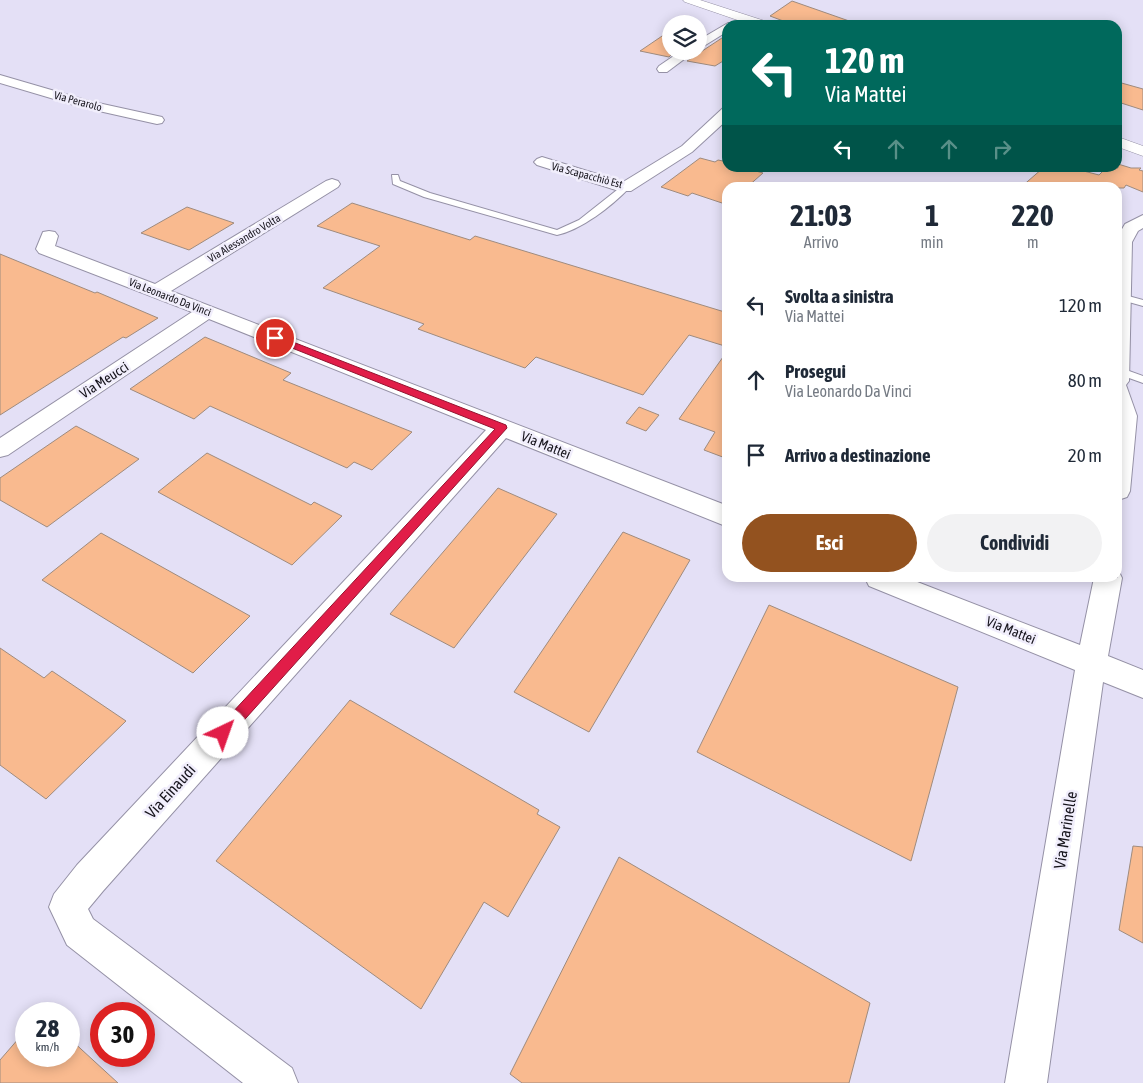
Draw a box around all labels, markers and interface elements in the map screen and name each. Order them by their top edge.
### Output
map controls [662,15,707,60]
button: layers [662,15,707,60]
icon: left [742,40,807,105]
text: 120 m [825,40,904,80]
text: Via Mattei [825,81,907,107]
street label: Via Perarolo [53,89,103,113]
icon: left [829,135,857,163]
icon: ahead [882,135,910,163]
icon: ahead [935,135,963,163]
icon: right [988,135,1016,163]
street label: Via Scapacchiò Est [550,160,624,190]
text: 21:03 [790,198,852,232]
text: 1 [925,198,939,232]
text: 220 [1012,198,1054,232]
street label: Via Alessandro Volta [206,212,282,264]
text: Arrivo [804,233,839,251]
text: min [921,233,944,251]
text: m [1027,233,1039,251]
street label: Via Leonardo Da Vinci [127,276,213,318]
text: Svolta a sinistra [785,285,894,307]
icon: left [742,291,770,319]
text: 120 m [1059,294,1102,316]
text: Via Mattei [785,307,844,325]
pin [254,317,296,359]
icon: arrive [261,324,289,352]
street label: Via Meucci [77,358,131,402]
text: Prosegui [785,360,846,382]
icon: ahead [742,366,770,394]
text: 80 m [1068,369,1102,391]
text: Via Leonardo Da Vinci [785,382,912,400]
street label: Via Mattei [519,428,573,462]
icon: arrive [742,441,770,469]
text: Arrivo a destinazione [785,444,931,466]
text: 20 m [1068,444,1102,466]
button: Esci [742,514,917,572]
button: Condividi [927,514,1102,572]
street label: Via Mattei [984,613,1038,647]
position arrow [196,706,248,758]
street label: Via Einaudi [141,761,199,821]
street label: Via Marinelle [1050,790,1080,870]
speed limit sign: 30 [90,1002,155,1067]
text: 28 [36,1014,59,1042]
text: km/h [36,1040,59,1054]

